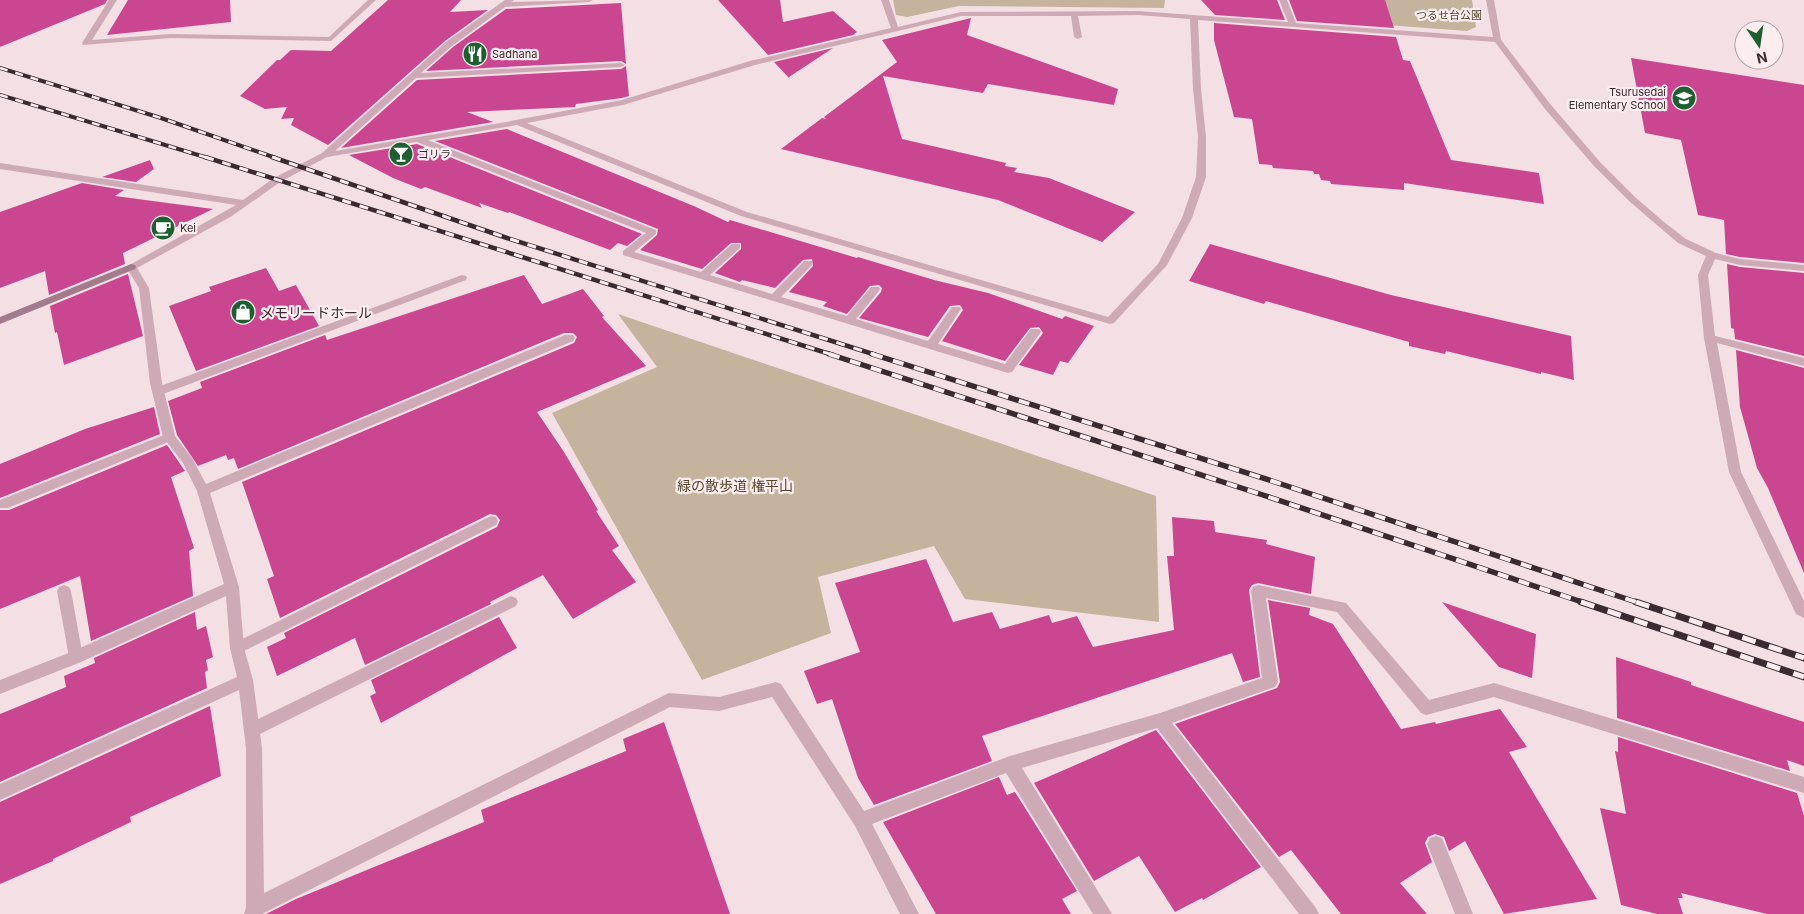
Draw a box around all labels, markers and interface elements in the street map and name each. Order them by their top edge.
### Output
park label: つるせ台公園 [1416,8,1482,22]
north arrow [1734,20,1784,70]
restaurant icon: Sadhana [462,41,488,67]
place label: Sadhana [492,47,537,61]
text: N [1755,49,1769,68]
place label: Tsurusedai Elementary School [1569,85,1666,112]
school or university icon: Tsurusedai Elementary School [1671,85,1697,111]
bar icon: ゴリラ [388,141,414,167]
place label: ゴリラ [418,147,451,161]
cafe icon: Kei [150,215,176,241]
place label: Kei [180,221,196,235]
shop icon: メモリードホール [230,299,256,325]
place label: メモリードホール [260,304,372,321]
park label: 緑の散歩道 権平山 [677,477,793,494]

